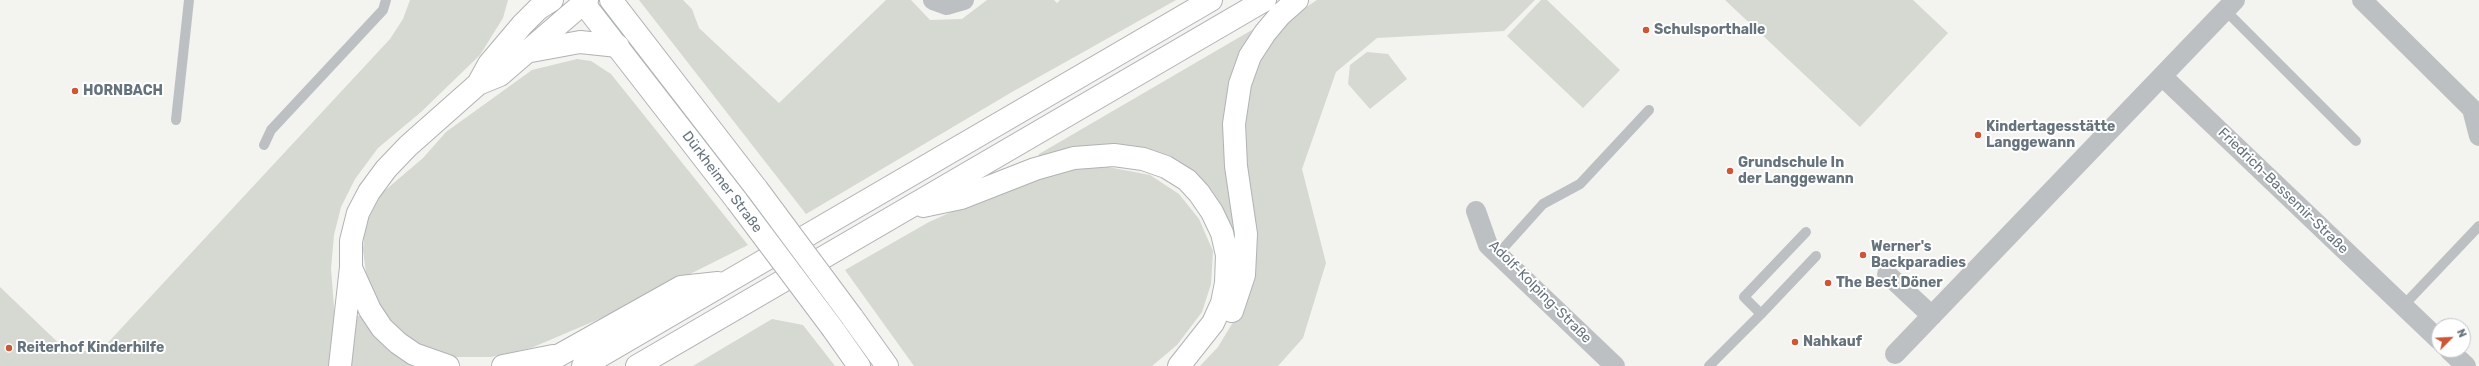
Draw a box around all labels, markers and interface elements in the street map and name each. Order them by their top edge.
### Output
place label: Schulsporthalle [1654,22,1765,38]
marker: Schulsporthalle [1641,25,1651,35]
place label: HORNBACH [83,83,163,99]
marker: HORNBACH [70,86,80,96]
place label: Kindertagesstätte Langgewann [1986,119,2115,152]
street label: Friedrich-Bassemir-Straße [2215,125,2351,257]
street label: Dürkheimer Straße [678,128,766,236]
marker: Kindertagesstätte Langgewann [1973,130,1983,140]
place label: Grundschule In der Langgewann [1738,155,1854,188]
marker: Grundschule In der Langgewann [1725,166,1735,176]
street label: Adolf-Kolping-Straße [1485,237,1595,347]
place label: Werner's Backparadies [1871,239,1966,272]
marker: Werner's Backparadies [1858,250,1868,260]
place label: The Best Döner [1836,275,1943,291]
marker: The Best Döner [1823,278,1833,288]
north arrow [2431,318,2471,358]
text: N [2454,327,2469,340]
place label: Nahkauf [1803,334,1862,350]
marker: Nahkauf [1790,337,1800,347]
place label: Reiterhof Kinderhilfe [17,340,164,356]
marker: Reiterhof Kinderhilfe [4,343,14,353]

